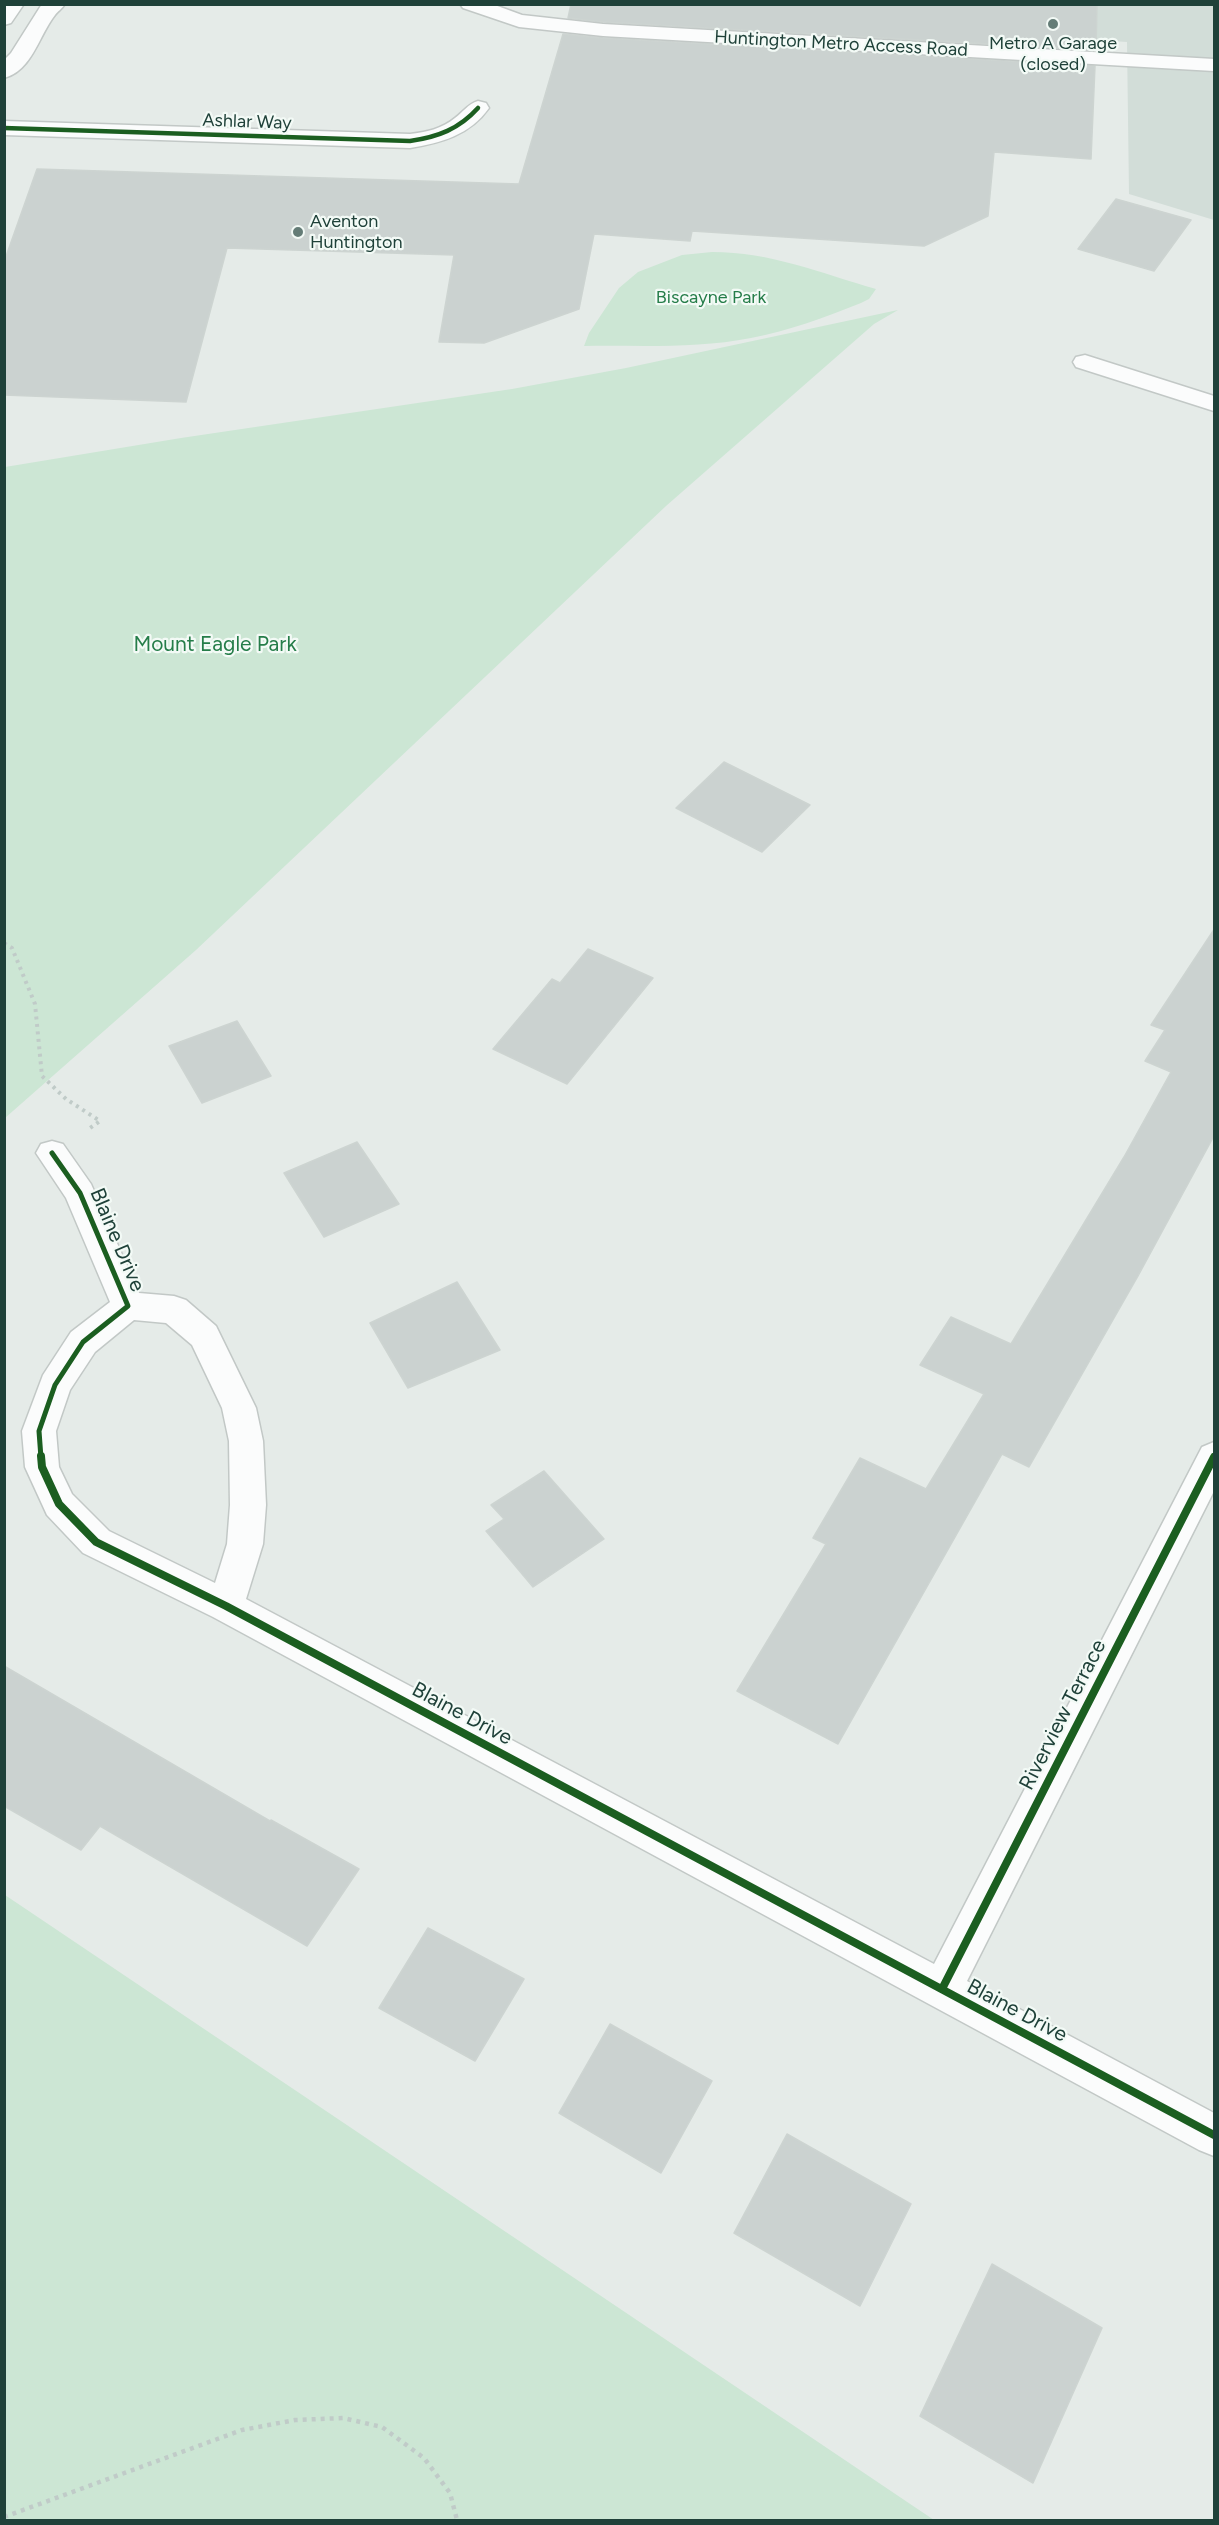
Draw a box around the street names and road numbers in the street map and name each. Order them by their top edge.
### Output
street label: Huntington Metro Access Road [714,27,968,61]
street label: Ashlar Way [202,110,292,134]
street label: Blaine Drive [84,1184,150,1296]
street label: Riverview Terrace [1014,1636,1112,1794]
street label: Blaine Drive [408,1677,516,1751]
street label: Blaine Drive [963,1974,1071,2048]

